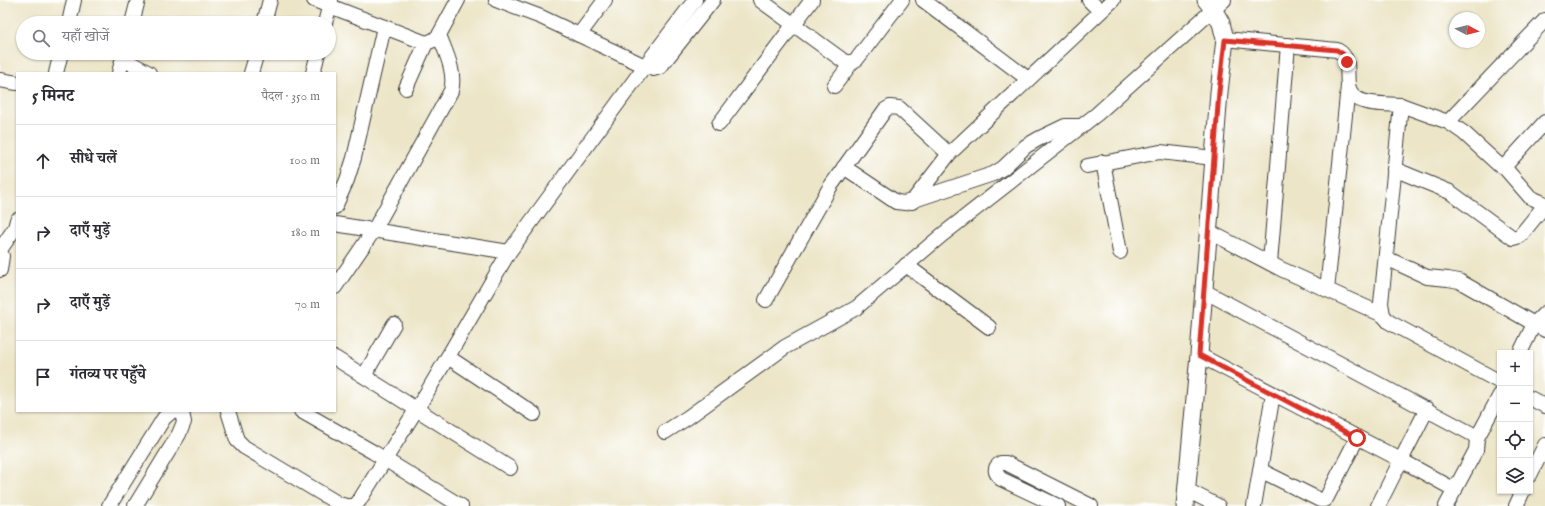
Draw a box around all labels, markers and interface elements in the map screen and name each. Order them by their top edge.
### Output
north arrow [1449,12,1485,48]
search box [16,16,336,60]
icon: search [30,27,52,49]
text: यहाँ खोजें [62,27,109,46]
route end [1338,53,1356,71]
text: 5 मिनट [32,86,74,107]
text: पैदल · 350 m [261,88,320,105]
text: सीधे चलें [70,149,117,168]
icon: ahead [32,150,54,172]
text: 100 m [290,152,320,169]
text: दाएँ मुड़ें [70,221,110,240]
icon: right [32,222,54,244]
text: 180 m [291,224,320,241]
text: दाएँ मुड़ें [70,293,110,312]
icon: right [32,294,54,316]
text: 70 m [295,296,320,313]
map controls [1497,350,1533,494]
button: + [1497,350,1533,386]
text: गंतव्य पर पहुँचे [70,365,146,384]
icon: arrive [32,366,54,388]
button: − [1497,386,1533,422]
button: locate [1497,422,1533,458]
route start [1348,429,1366,447]
button: layers [1497,458,1533,494]

